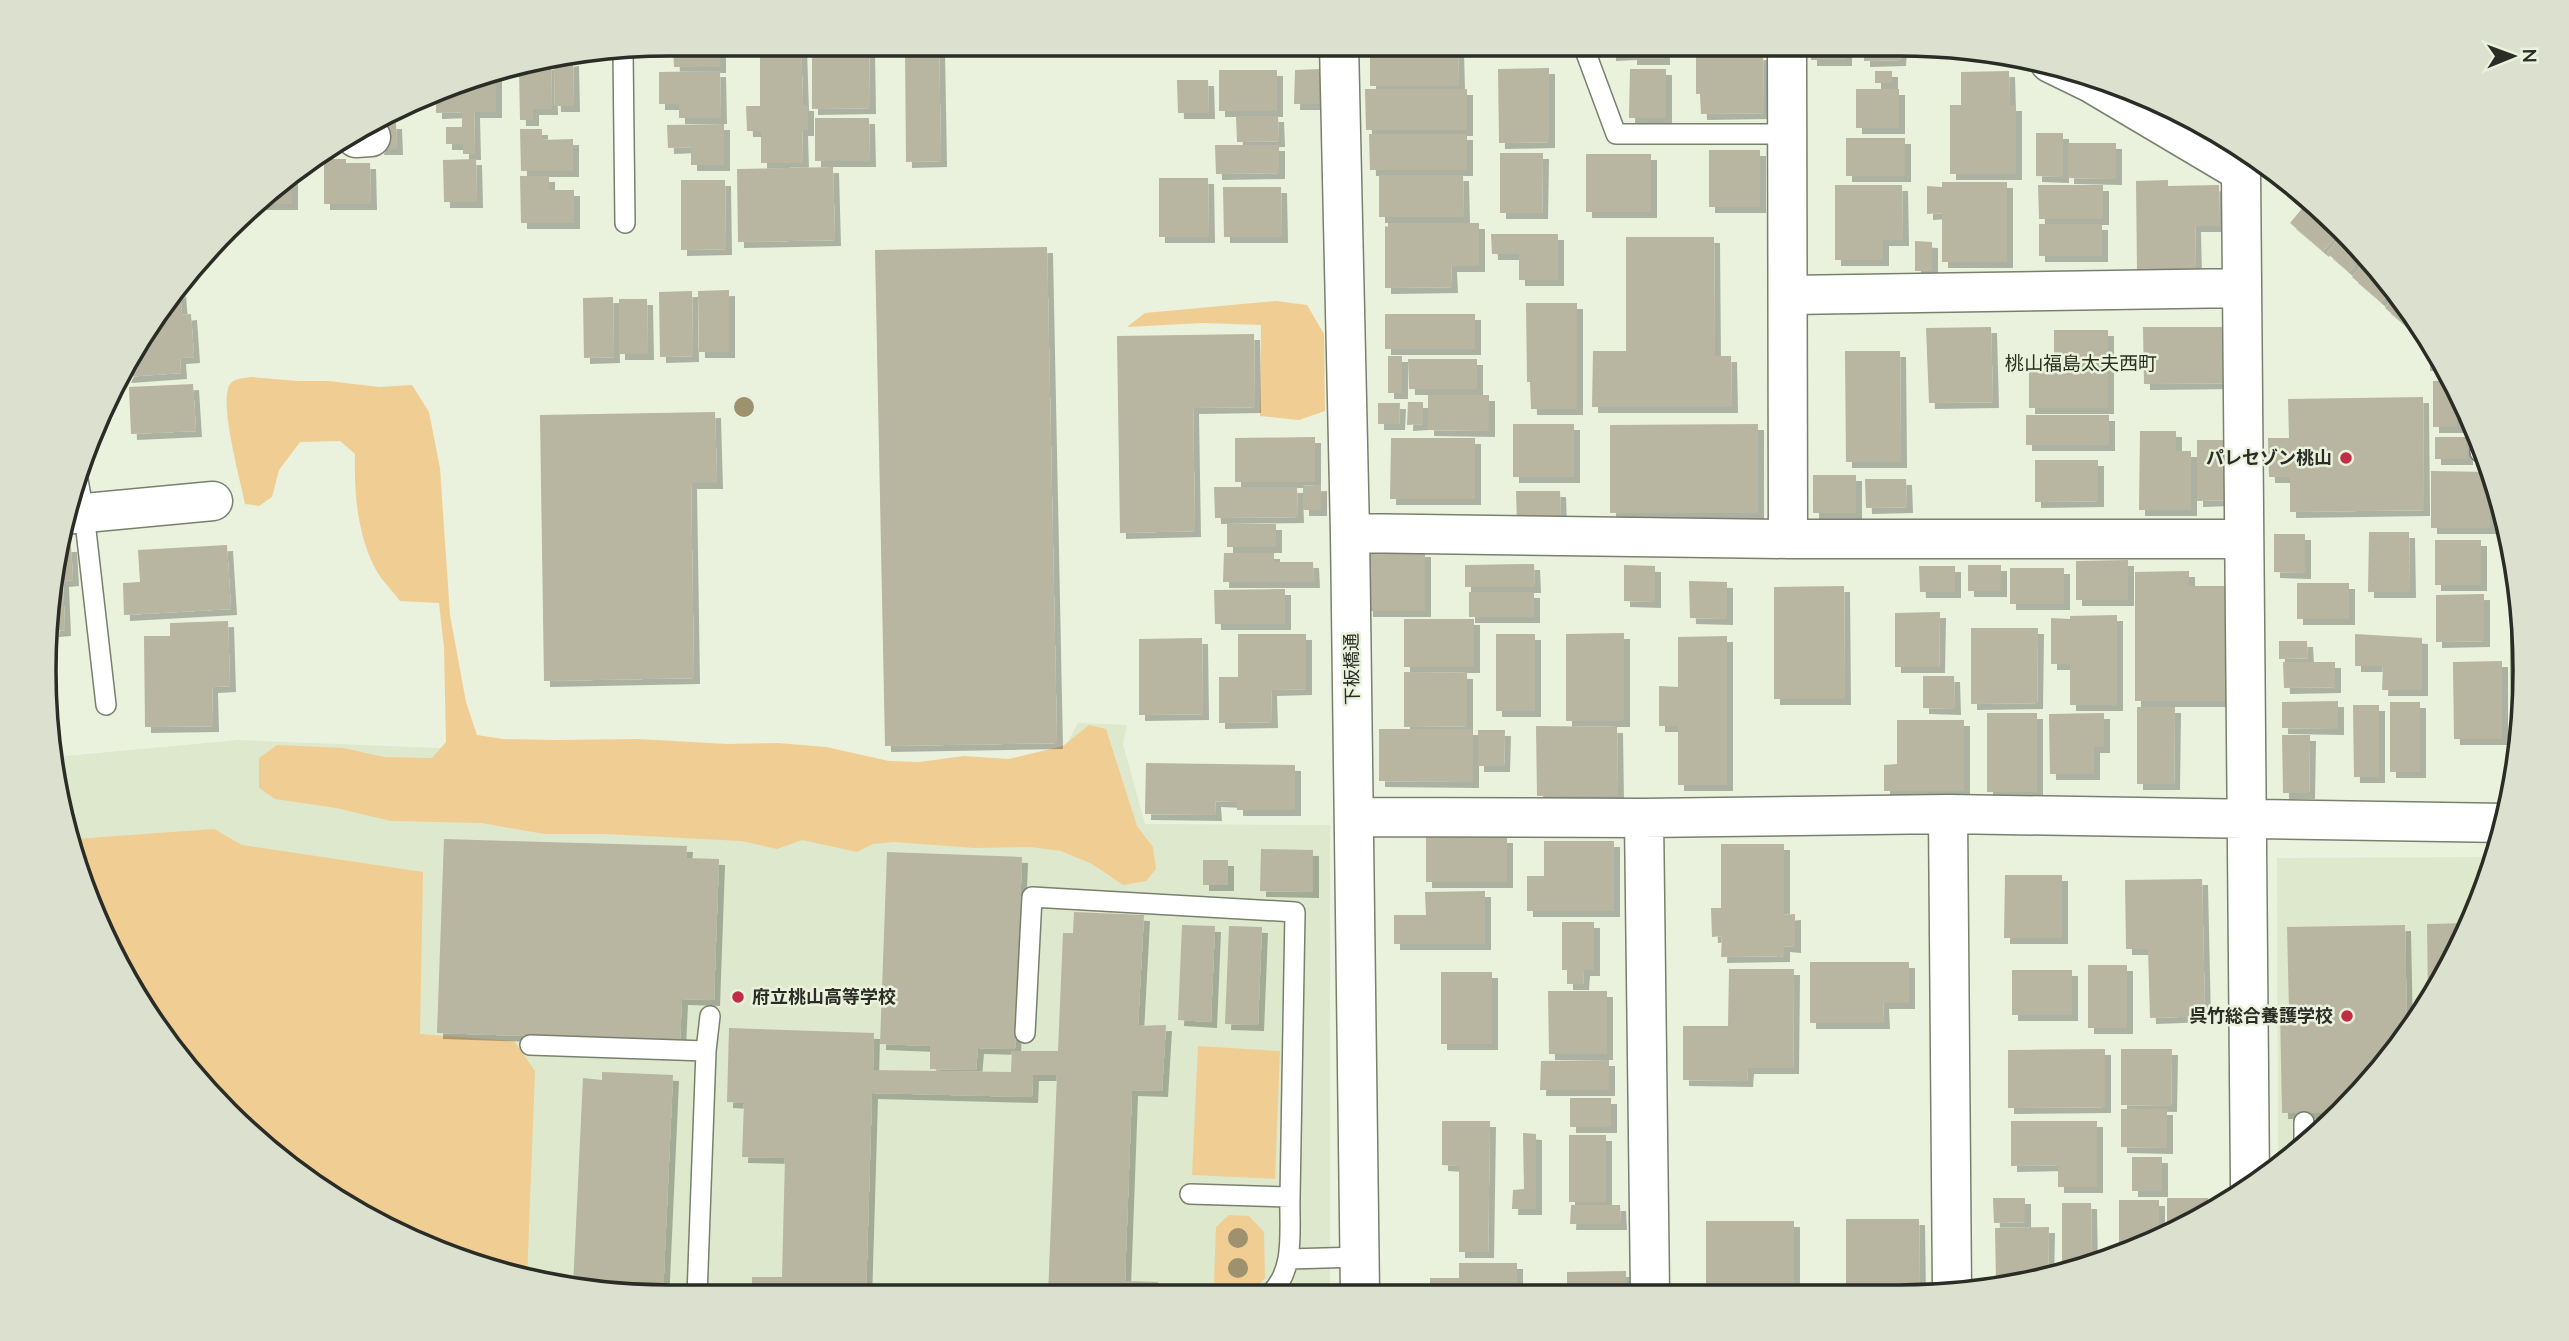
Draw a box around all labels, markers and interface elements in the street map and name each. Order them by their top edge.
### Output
north arrow [2478,21,2548,91]
text: N [2516,48,2542,63]
district label: 桃山福島太夫西町 [2005,351,2157,377]
place label: パレセゾン桃山 [2206,446,2332,470]
marker: パレセゾン桃山 [2338,450,2354,466]
street label: 下板橋通 [1339,633,1365,705]
place label: 府立桃山高等学校 [752,985,896,1009]
marker: 府立桃山高等学校 [730,989,746,1005]
place label: 呉竹総合養護学校 [2189,1004,2333,1028]
marker: 呉竹総合養護学校 [2339,1008,2355,1024]

